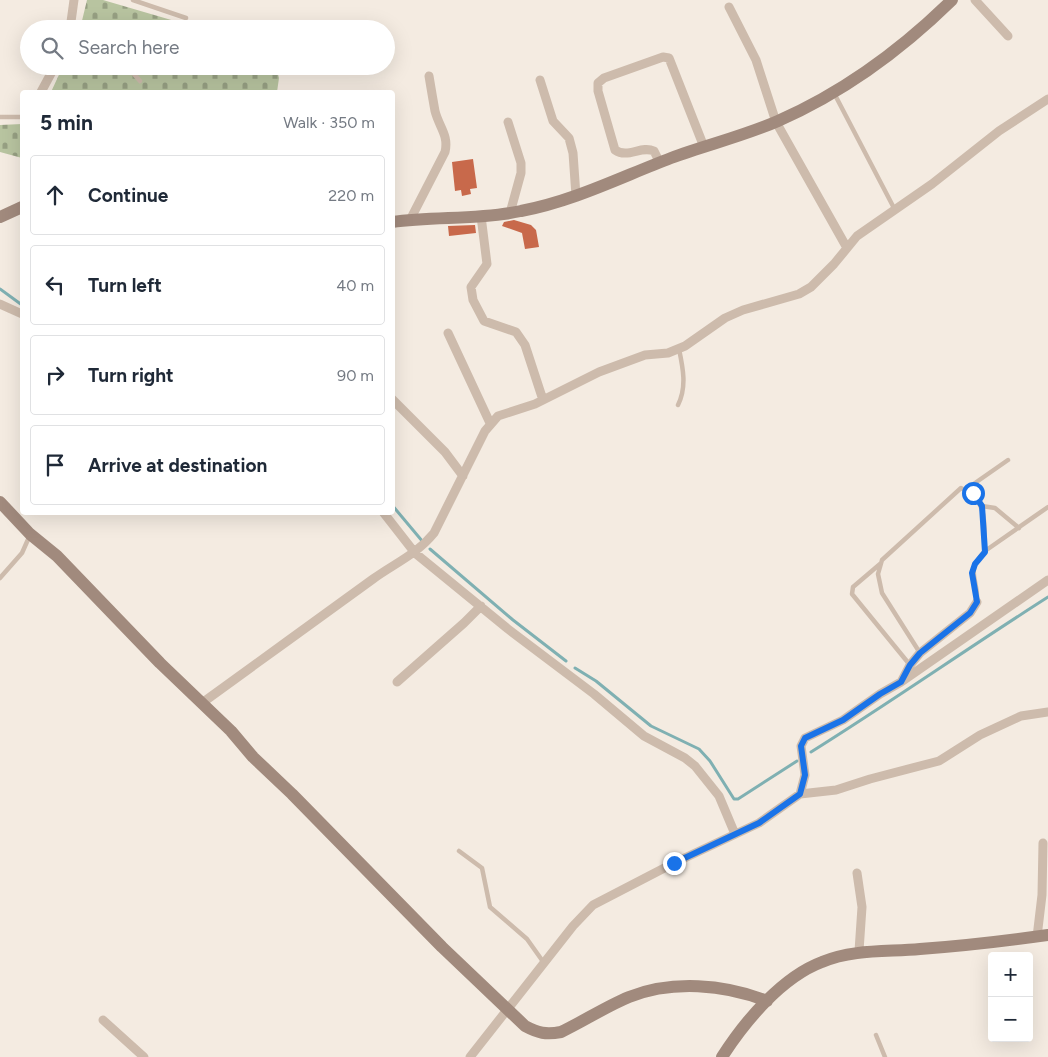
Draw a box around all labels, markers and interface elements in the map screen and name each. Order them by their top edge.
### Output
search box [20,20,395,75]
icon: search [38,34,66,62]
text: Search here [78,36,180,59]
text: 5 min [40,110,93,135]
text: Walk · 350 m [283,113,375,132]
icon: ahead [41,181,69,209]
text: Continue [88,184,168,207]
text: 220 m [328,186,374,205]
icon: left [41,271,69,299]
text: Turn left [88,274,162,297]
text: 40 m [336,276,374,295]
icon: right [41,361,69,389]
text: Turn right [88,364,174,387]
text: 90 m [337,366,374,385]
icon: arrive [41,451,69,479]
text: Arrive at destination [88,454,267,477]
route start [962,482,985,505]
route end [663,852,686,875]
map controls [988,952,1033,1042]
button: + [988,952,1033,997]
button: − [988,997,1033,1042]

